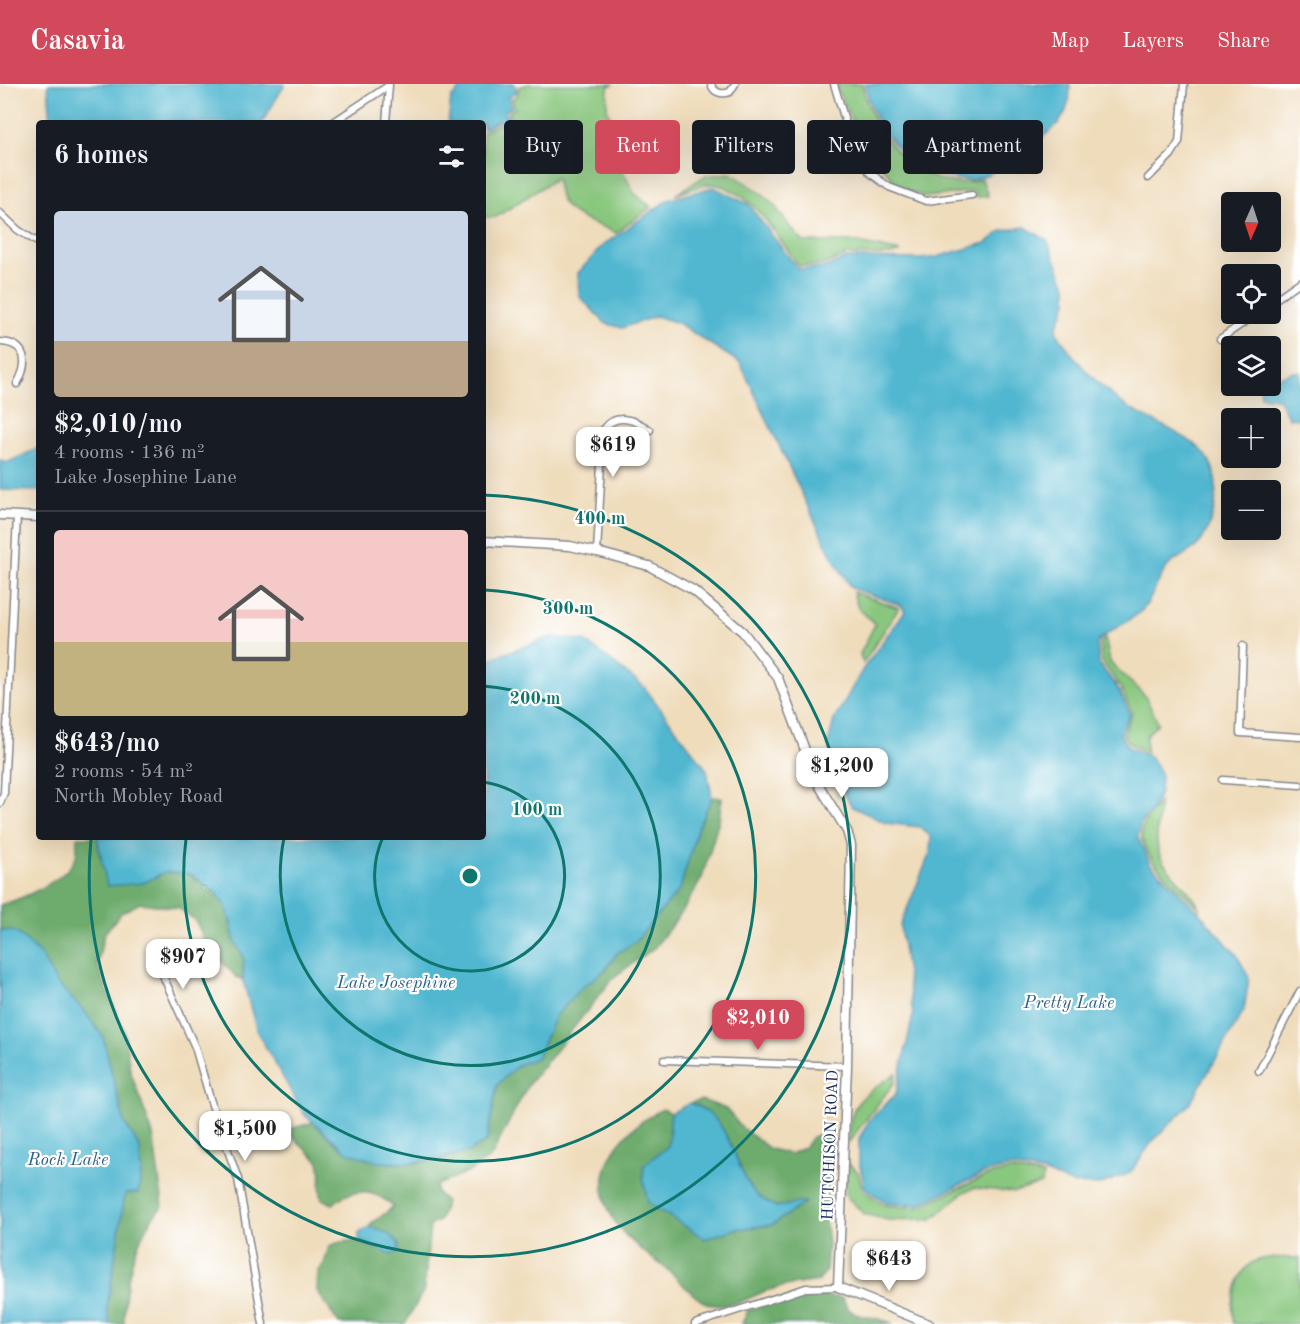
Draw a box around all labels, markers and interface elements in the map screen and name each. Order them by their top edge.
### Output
text: Casavia [30,28,125,56]
text: Map [1050,31,1089,52]
text: Layers [1122,31,1184,52]
text: Share [1217,31,1270,52]
chip: Buy [504,120,583,174]
chip: Rent [595,120,680,174]
chip: Filters [692,120,795,174]
chip: New [807,120,891,174]
chip: Apartment [903,120,1043,174]
icon: filters [435,140,468,173]
text: 6 homes [54,143,148,169]
north arrow [1221,192,1281,252]
map controls [1221,192,1281,540]
icon: home [207,250,315,358]
button: locate [1221,264,1281,324]
button: layers [1221,336,1281,396]
button: + [1221,408,1281,468]
text: $2,010/mo [54,412,182,438]
pin: $619 [577,427,649,478]
text: $619 [590,436,636,456]
text: 4 rooms · 136 m² [54,443,204,463]
text: Lake Josephine Lane [54,468,237,488]
button: − [1221,480,1281,540]
text: 400 m [575,510,625,528]
icon: home [207,569,315,677]
text: 300 m [543,600,593,618]
text: 200 m [510,690,560,708]
text: $643/mo [54,731,160,757]
pin: $1,200 [793,748,891,799]
text: $1,200 [810,757,874,777]
text: 2 rooms · 54 m² [54,762,193,782]
text: North Mobley Road [54,787,223,807]
text: 100 m [512,801,562,819]
centre of rings [460,866,480,886]
pin: $907 [147,939,219,990]
text: $907 [160,948,206,968]
water label: Lake Josephine [336,974,455,992]
water label: Pretty Lake [1023,994,1114,1012]
pin: $2,010 [709,1000,807,1051]
text: $2,010 [726,1009,790,1029]
street label: HUTCHISON ROAD [820,1070,842,1221]
pin: $1,500 [196,1111,294,1162]
text: $1,500 [213,1120,277,1140]
water label: Rock Lake [27,1151,108,1169]
pin: $643 [853,1241,925,1292]
text: $643 [866,1250,912,1270]

